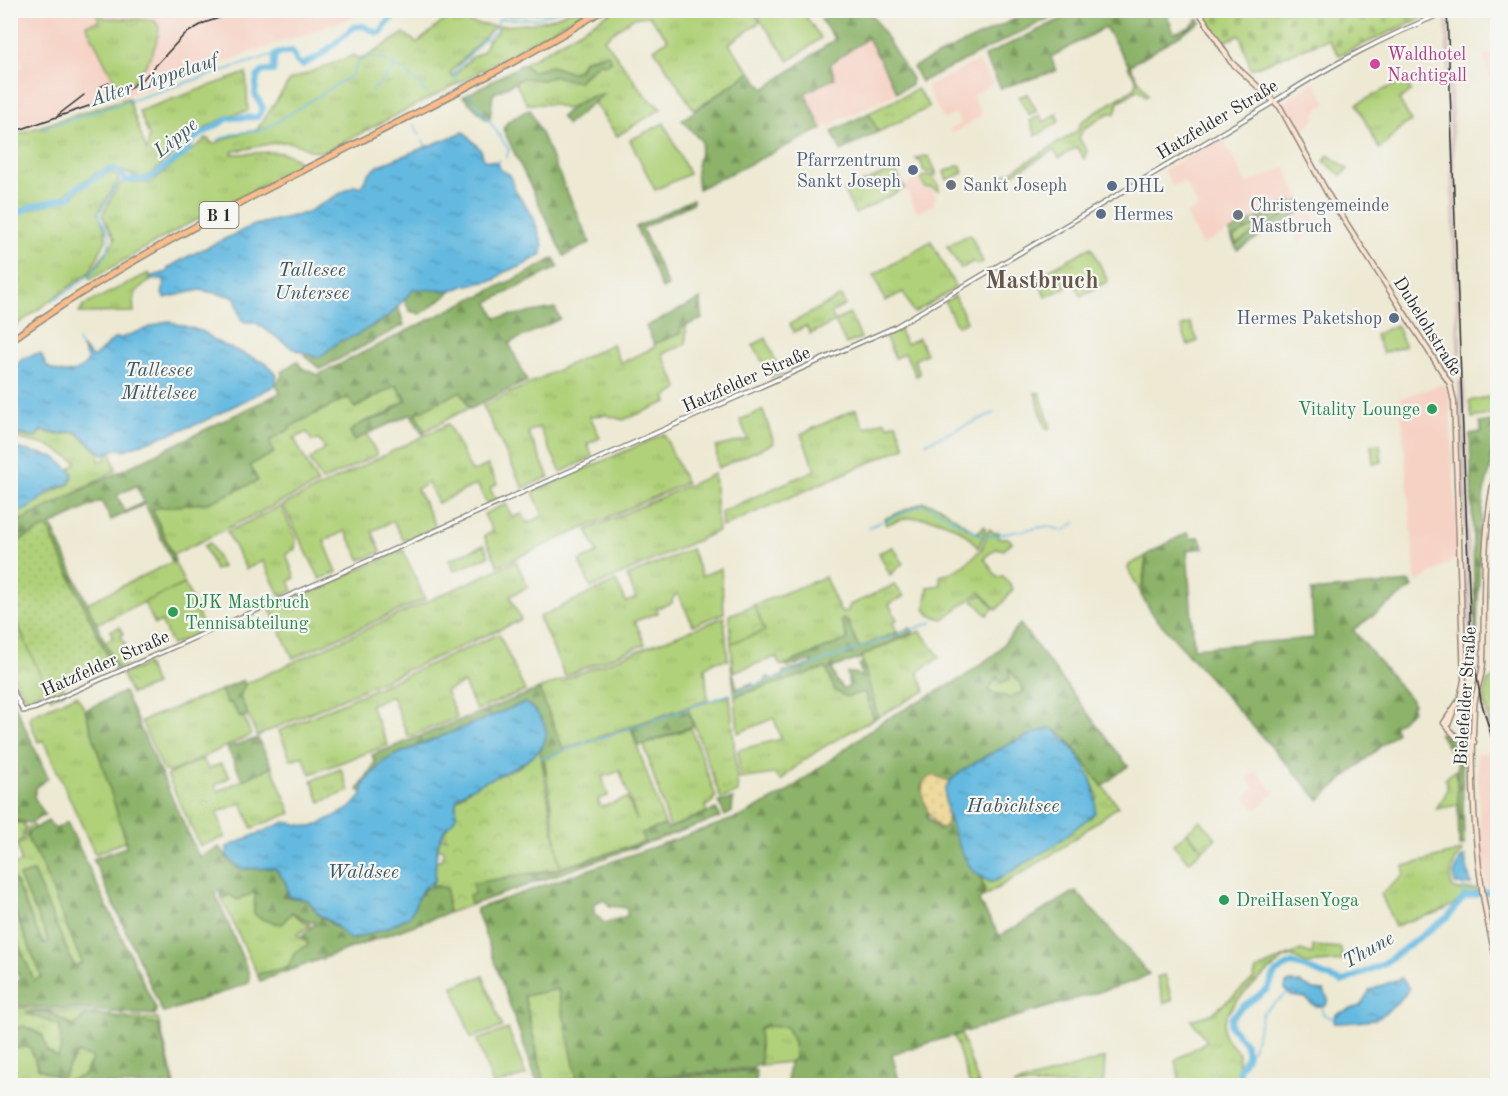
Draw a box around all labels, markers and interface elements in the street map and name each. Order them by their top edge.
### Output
place label: Waldhotel Nachtigall [1387,46,1467,85]
water label: Alter Lippelauf [87,50,225,111]
marker: Waldhotel Nachtigall [1368,57,1382,71]
street label: Hatzfelder Straße [1154,77,1281,163]
water label: Lippe [150,115,202,163]
place label: Pfarrzentrum Sankt Joseph [796,152,901,191]
marker: Pfarrzentrum Sankt Joseph [906,163,920,177]
place label: Sankt Joseph [963,177,1068,195]
marker: Sankt Joseph [944,178,958,192]
place label: DHL [1124,178,1164,196]
marker: DHL [1105,179,1119,193]
place label: Christengemeinde Mastbruch [1250,197,1389,236]
road number: B 1 [200,202,238,228]
place label: Hermes [1113,206,1173,224]
marker: Hermes [1094,207,1108,221]
marker: Christengemeinde Mastbruch [1231,208,1245,222]
water label: Tallesee Untersee [274,261,350,304]
district label: Mastbruch [985,270,1099,294]
street label: Dubelohstraße [1390,274,1465,379]
place label: Hermes Paketshop [1237,310,1382,328]
marker: Hermes Paketshop [1387,311,1401,325]
street label: Hatzfelder Straße [680,344,813,416]
water label: Tallesee Mittelsee [120,361,197,404]
place label: Vitality Lounge [1298,401,1420,419]
marker: Vitality Lounge [1425,402,1439,416]
place label: DJK Mastbruch Tennisabteilung [185,594,310,633]
marker: DJK Mastbruch Tennisabteilung [166,605,180,619]
street label: Bielefelder Straße [1452,626,1480,766]
street label: Hatzfelder Straße [39,628,172,700]
water label: Habichtsee [966,797,1059,817]
water label: Waldsee [327,863,399,883]
place label: DreiHasenYoga [1236,892,1359,910]
marker: DreiHasenYoga [1217,893,1231,907]
water label: Thune [1340,929,1398,973]

